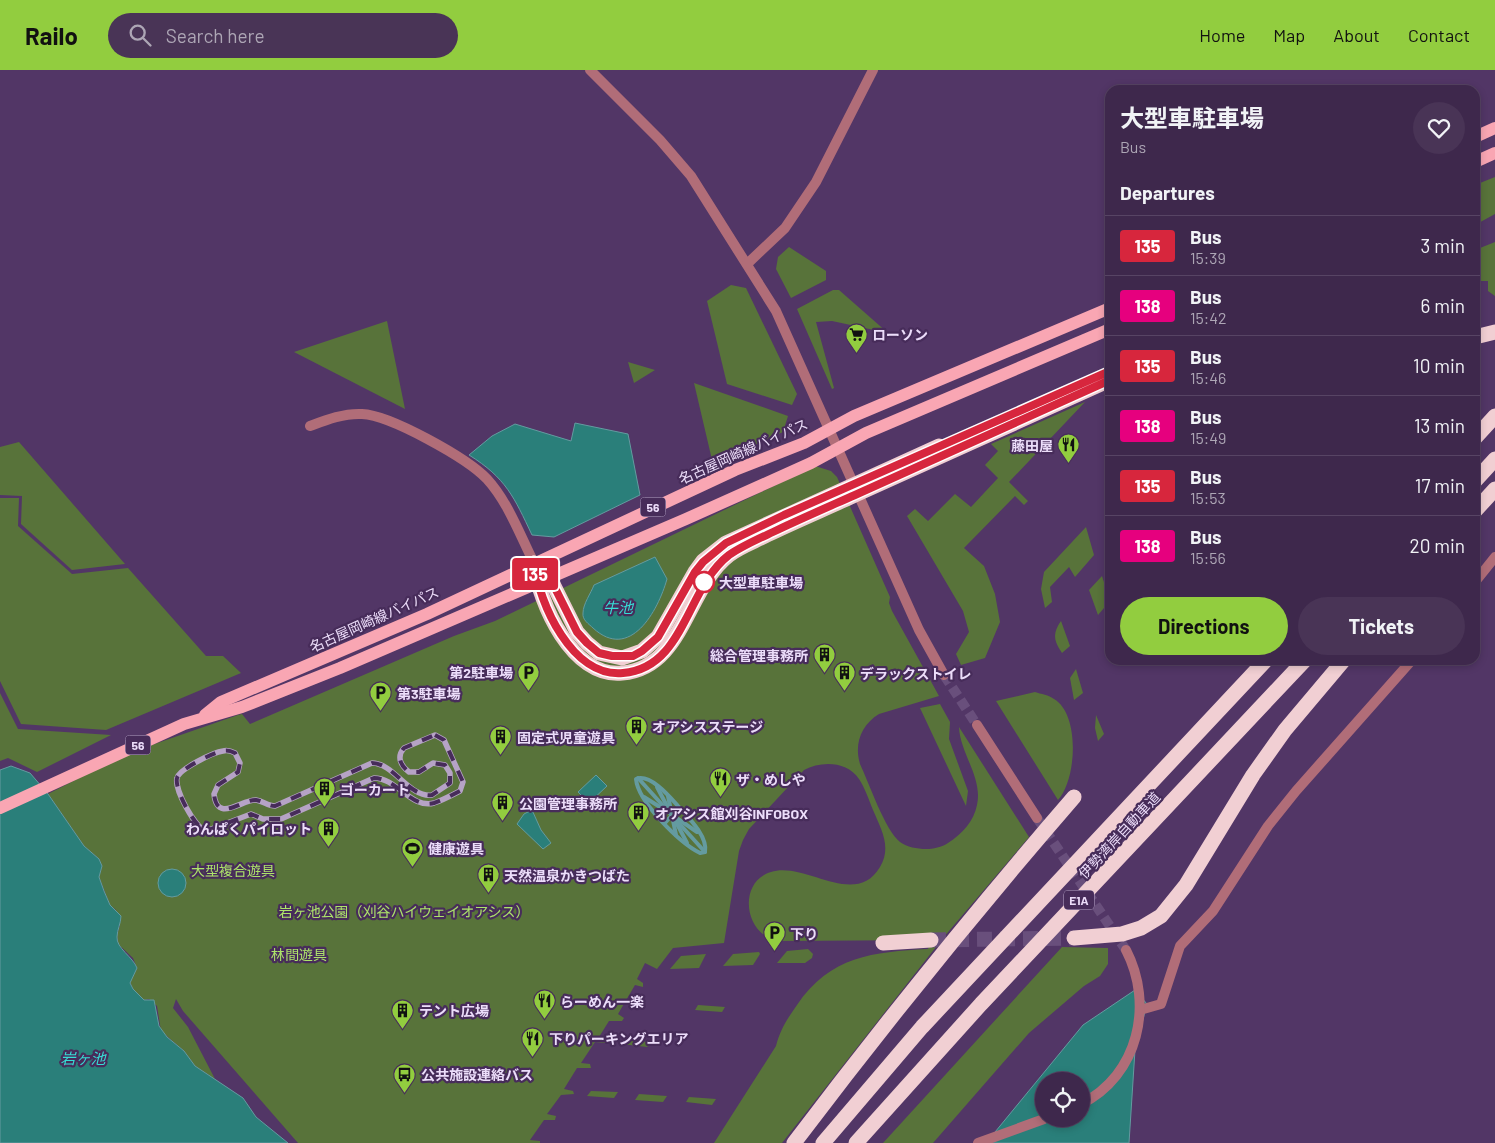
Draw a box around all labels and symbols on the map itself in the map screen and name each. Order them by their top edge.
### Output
supermarket icon: ローソン [844,322,868,353]
place label: ローソン [872,326,928,343]
street label: 名古屋岡崎線バイパス [676,415,810,487]
restaurant icon: 藤田屋 [1057,433,1081,464]
place label: 藤田屋 [1011,437,1053,454]
road number: 56 [640,498,666,517]
line badge: 135 [506,558,564,590]
marker: 大型車駐車場 [693,571,715,593]
place label: 大型車駐車場 [719,574,803,591]
street label: 名古屋岡崎線バイパス [307,583,441,655]
water label: 牛池 [603,598,635,616]
building icon: 総合管理事務所 [812,643,836,674]
place label: 総合管理事務所 [710,647,808,664]
parking icon: 第2駐車場 [517,660,541,691]
building icon: デラックストイレ [832,661,856,692]
place label: 第2駐車場 [449,664,513,681]
place label: デラックストイレ [860,665,972,682]
parking icon: 第3駐車場 [369,681,393,712]
place label: 第3駐車場 [397,685,461,702]
building icon: オアシスステージ [624,714,648,745]
place label: オアシスステージ [652,718,763,735]
building icon: 固定式児童遊具 [489,725,513,756]
place label: 固定式児童遊具 [517,729,615,746]
road number: 56 [126,736,150,754]
restaurant icon: ザ・めしや [708,767,732,798]
place label: ザ・めしや [736,771,806,788]
building icon: ゴーカート [312,777,336,808]
place label: ゴーカート [340,781,410,798]
street label: 伊勢湾岸自動車道 [1075,788,1163,882]
building icon: 公園管理事務所 [491,791,515,822]
place label: 公園管理事務所 [519,795,617,812]
building icon: オアシス館刈谷INFOBOX [627,801,651,832]
place label: オアシス館刈谷INFOBOX [655,805,808,822]
building icon: わんぱくパイロット [316,816,340,847]
place label: わんぱくパイロット [186,820,312,837]
sports icon: 健康遊具 [400,836,424,867]
place label: 健康遊具 [428,840,484,857]
park label: 大型複合遊具 [191,862,275,879]
building icon: 天然温泉かきつばた [476,863,500,894]
place label: 天然温泉かきつばた [504,867,630,884]
road number: E1A [1064,890,1094,910]
park label: 岩ヶ池公園（刈谷ハイウェイオアシス） [278,903,530,920]
parking icon: 下り [762,921,786,952]
place label: 下り [790,925,818,942]
park label: 林間遊具 [271,946,327,963]
restaurant icon: らーめん一楽 [532,989,556,1020]
place label: らーめん一楽 [560,993,644,1010]
building icon: テント広場 [391,998,415,1029]
place label: テント広場 [419,1002,489,1019]
restaurant icon: 下りパーキングエリア [521,1026,545,1057]
place label: 下りパーキングエリア [549,1030,689,1047]
water label: 岩ヶ池 [60,1049,107,1067]
bus stop icon: 公共施設連絡バス [393,1062,417,1093]
place label: 公共施設連絡バス [421,1066,533,1083]

